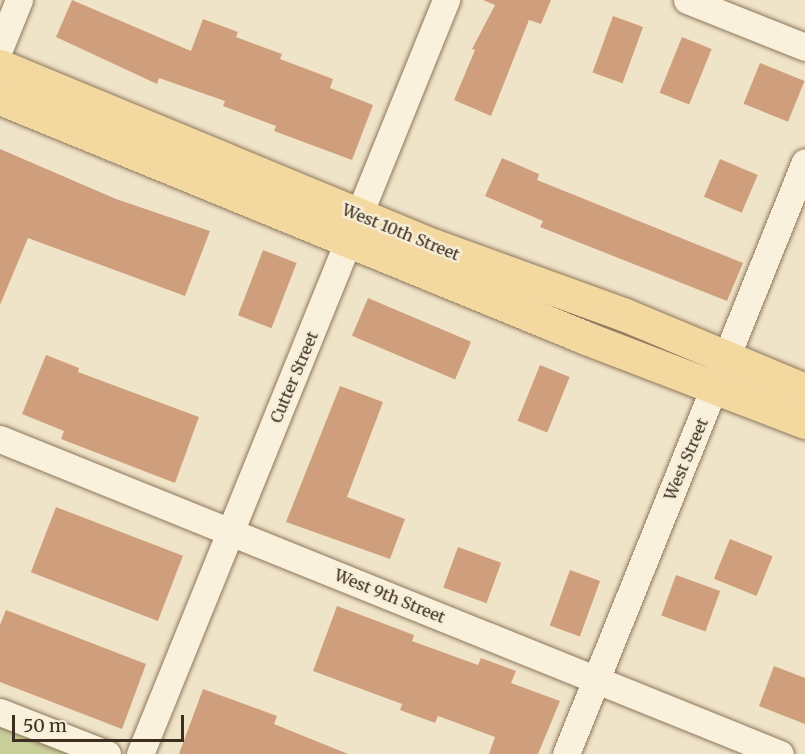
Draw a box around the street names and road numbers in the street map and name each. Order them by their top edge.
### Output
street label: West 10th Street [340,200,462,264]
street label: Cutter Street [266,328,322,426]
street label: West Street [660,415,712,503]
street label: West 9th Street [332,565,448,627]

